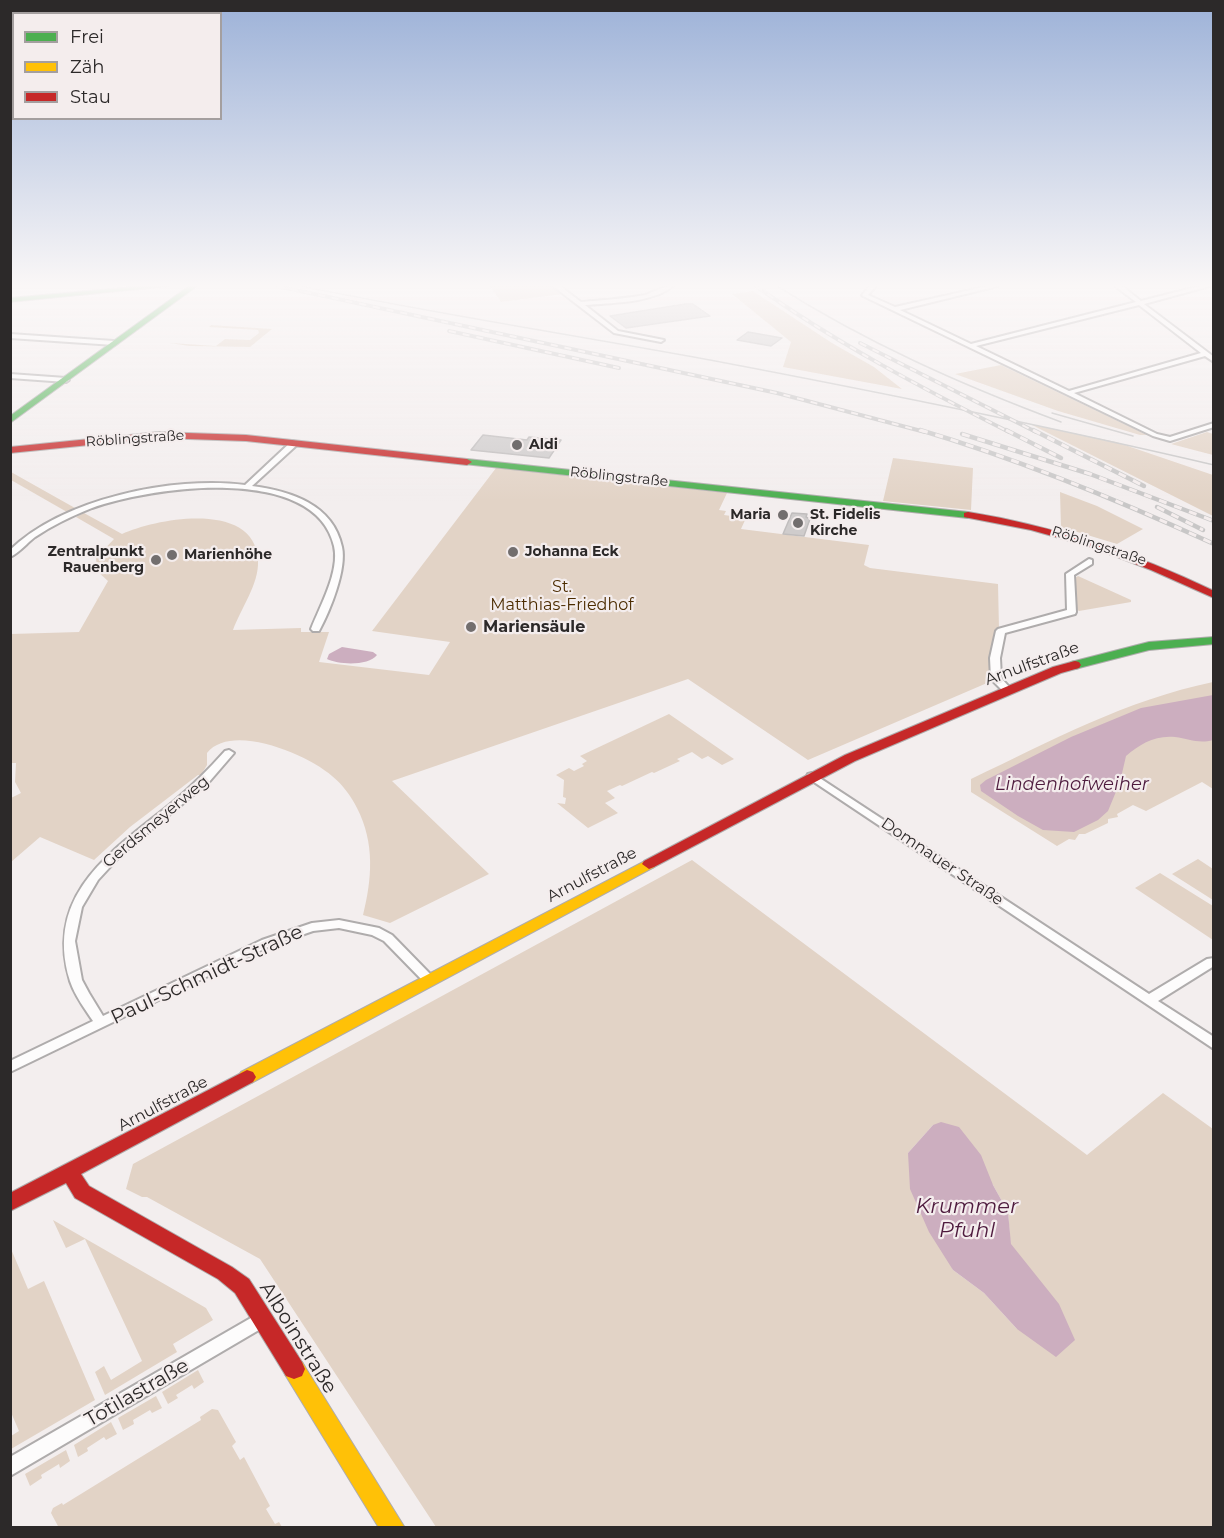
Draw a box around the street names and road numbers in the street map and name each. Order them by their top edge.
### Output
street label: Röblingstraße [85,427,185,451]
street label: Röblingstraße [569,463,669,491]
street label: Röblingstraße [1050,523,1148,569]
street label: Arnulfstraße [982,638,1082,690]
street label: Gerdsmeyerweg [99,772,213,872]
street label: Domnauer Straße [877,814,1007,910]
street label: Arnulfstraße [544,843,640,907]
street label: Paul-Schmidt-Straße [107,920,307,1030]
street label: Arnulfstraße [115,1072,211,1136]
street label: Alboinstraße [254,1278,342,1398]
street label: Totilastraße [81,1354,193,1432]

